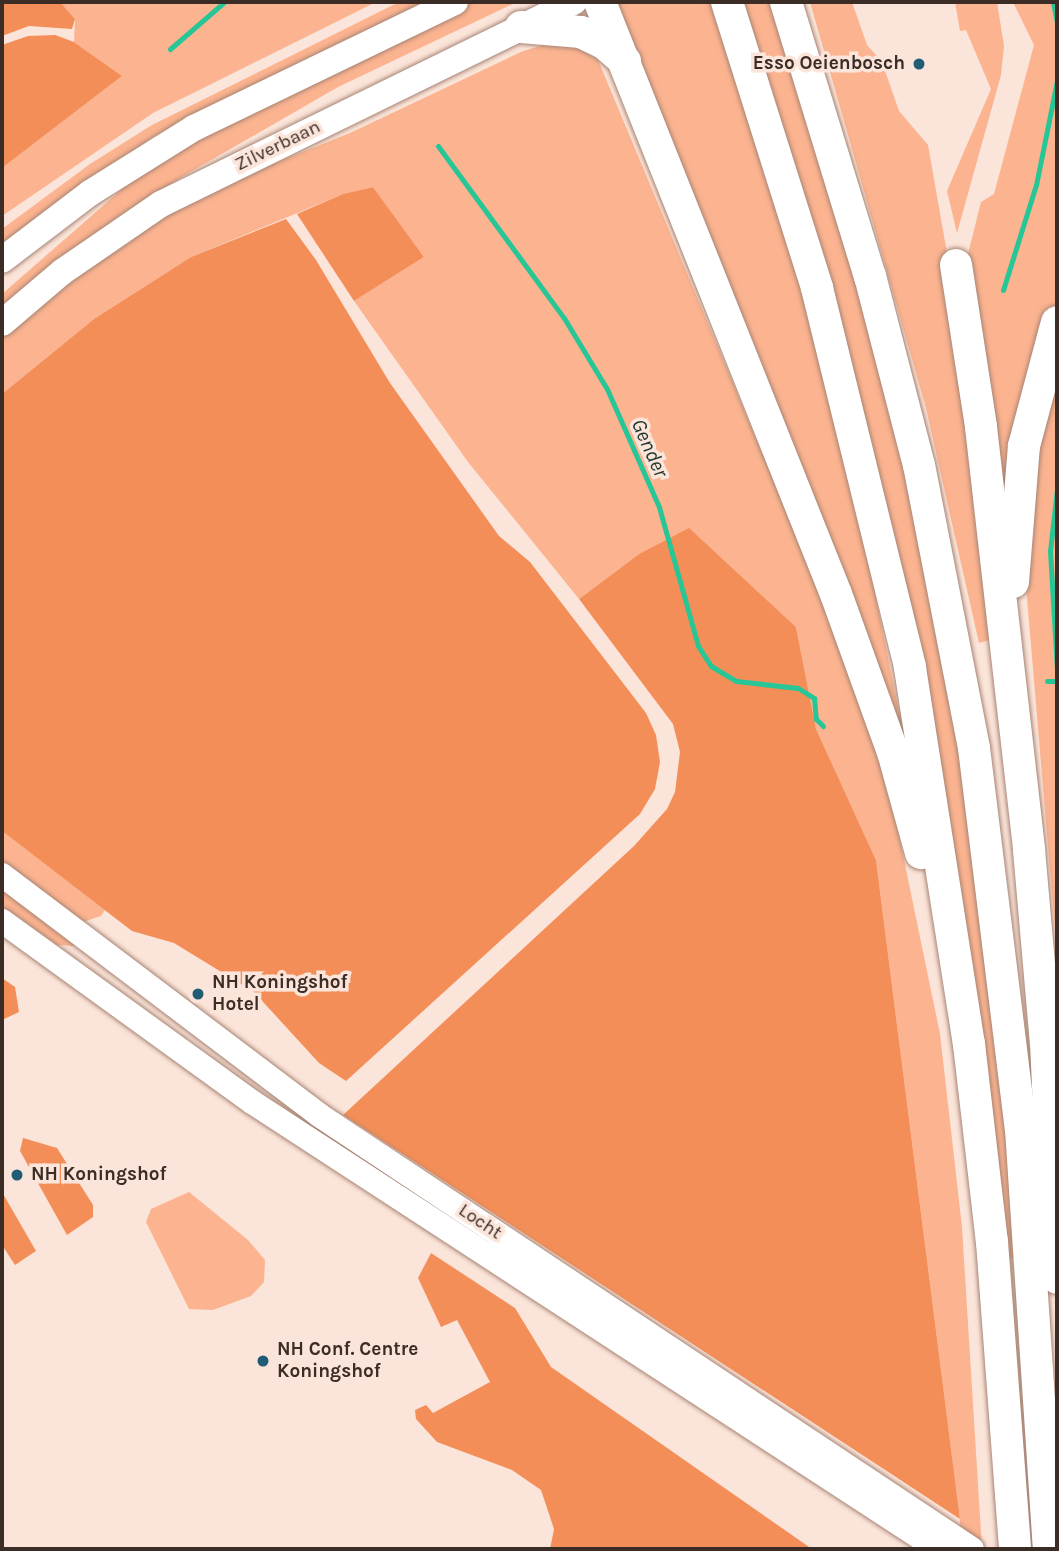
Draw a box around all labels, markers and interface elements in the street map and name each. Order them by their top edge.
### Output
place label: Esso Oeienbosch [753,53,905,75]
marker: Esso Oeienbosch [911,56,927,72]
street label: Zilverbaan [232,116,324,176]
water label: Gender [626,415,674,481]
place label: NH Koningshof Hotel [212,972,348,1016]
marker: NH Koningshof Hotel [190,986,206,1002]
place label: NH Koningshof [31,1164,167,1186]
marker: NH Koningshof [9,1167,25,1183]
street label: Locht [454,1199,506,1245]
place label: NH Conf. Centre Koningshof [277,1339,418,1383]
marker: NH Conf. Centre Koningshof [255,1353,271,1369]

